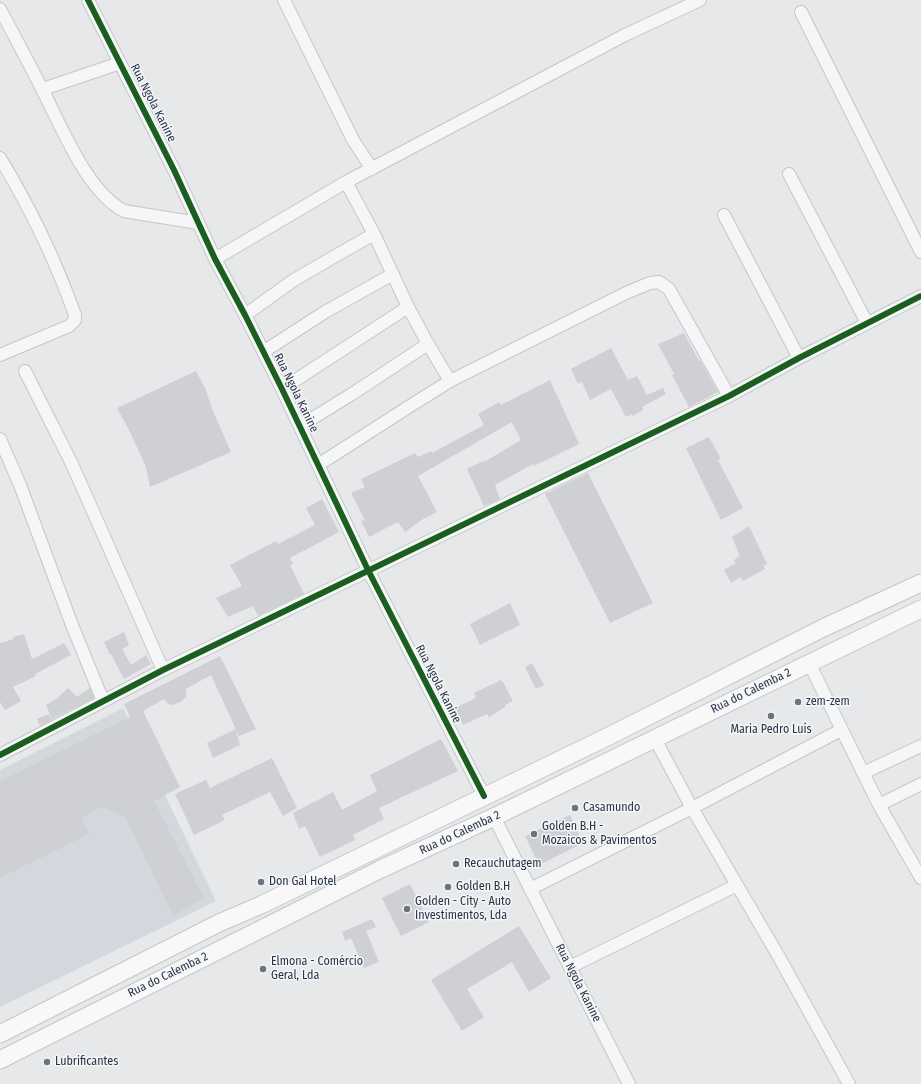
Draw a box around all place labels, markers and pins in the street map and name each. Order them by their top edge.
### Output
place label: zem-zem [806,695,850,709]
marker: zem-zem [793,697,803,707]
marker: Maria Pedro Luís [766,711,776,721]
place label: Maria Pedro Luís [730,723,812,737]
place label: Casamundo [583,801,640,815]
marker: Casamundo [570,803,580,813]
place label: Golden B.H - Mozaicos & Pavimentos [542,820,657,848]
marker: Golden B.H - Mozaicos & Pavimentos [529,829,539,839]
place label: Recauchutagem [464,857,541,871]
marker: Recauchutagem [451,859,461,869]
place label: Don Gal Hotel [269,875,336,889]
marker: Don Gal Hotel [256,877,266,887]
place label: Golden B.H [456,880,510,894]
marker: Golden B.H [443,882,453,892]
place label: Golden - City - Auto Investimentos, Lda [415,895,511,923]
marker: Golden - City - Auto Investimentos, Lda [402,904,412,914]
place label: Elmona - Comércio Geral, Lda [271,955,363,983]
marker: Elmona - Comércio Geral, Lda [258,964,268,974]
place label: Lubrificantes [55,1055,118,1069]
marker: Lubrificantes [42,1057,52,1067]

